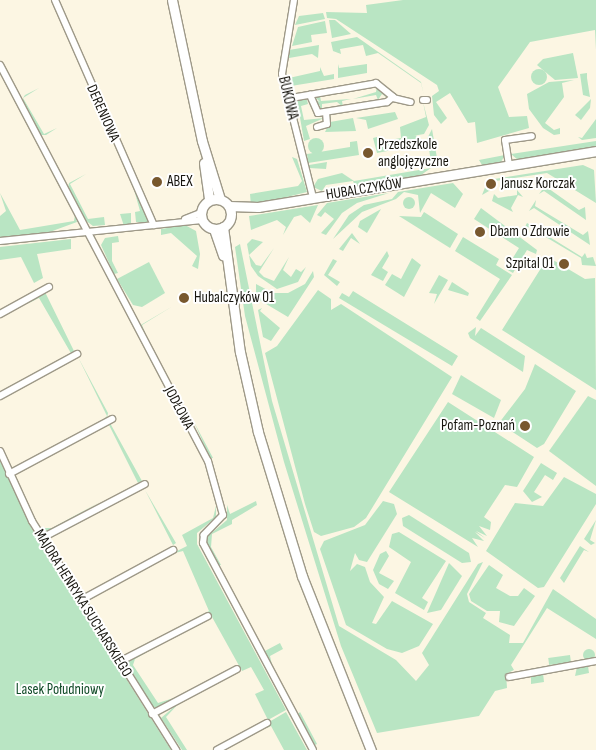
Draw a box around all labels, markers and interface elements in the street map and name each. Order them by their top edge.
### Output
street label: BUKOWA [274,75,302,121]
street label: DERENIOWA [82,82,124,144]
place label: Przedszkole anglojęzyczne [378,135,449,170]
marker: Przedszkole anglojęzyczne [362,147,374,159]
place label: ABEX [167,173,193,191]
street label: HUBALCZYKÓW [325,174,403,204]
place label: Janusz Korczak [501,175,575,193]
marker: ABEX [151,176,163,188]
marker: Janusz Korczak [485,178,497,190]
place label: Dbam o Zdrowie [490,223,570,241]
marker: Dbam o Zdrowie [474,226,486,238]
place label: Szpital 01 [506,255,554,273]
marker: Szpital 01 [558,258,570,270]
place label: Hubalczyków 01 [194,289,274,307]
marker: Hubalczyków 01 [178,292,190,304]
street label: JODŁOWA [160,383,198,433]
place label: Pofam-Poznań [441,417,515,435]
marker: Pofam-Poznań [519,420,531,432]
street label: MAJORA HENRYKA SUCHARSKIEGO [30,526,136,680]
park label: Lasek Południowy [16,681,104,699]

